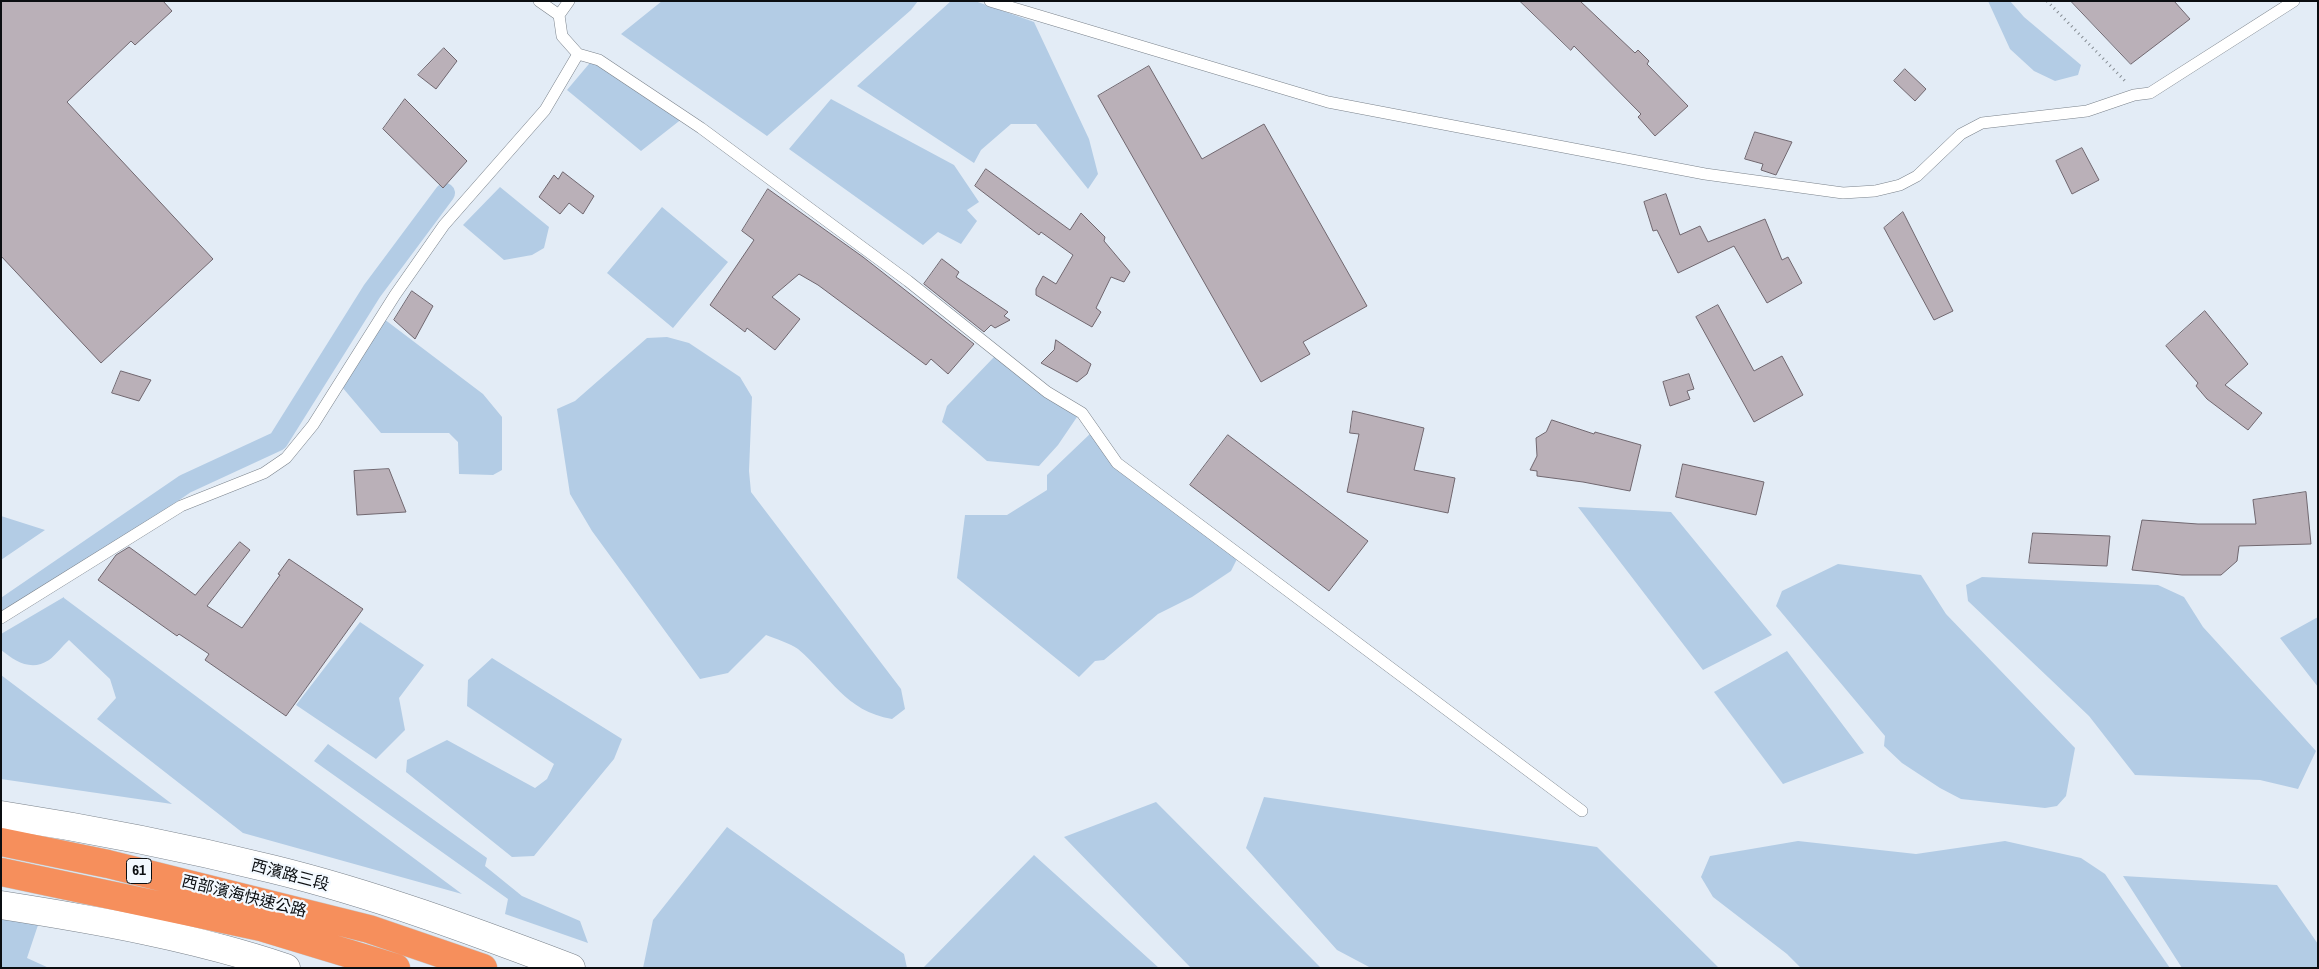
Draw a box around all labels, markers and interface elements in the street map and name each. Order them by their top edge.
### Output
street label: 西濱路三段 [249,856,331,896]
road number: 61 [126,858,152,884]
street label: 西部濱海快速公路 [180,872,308,922]

